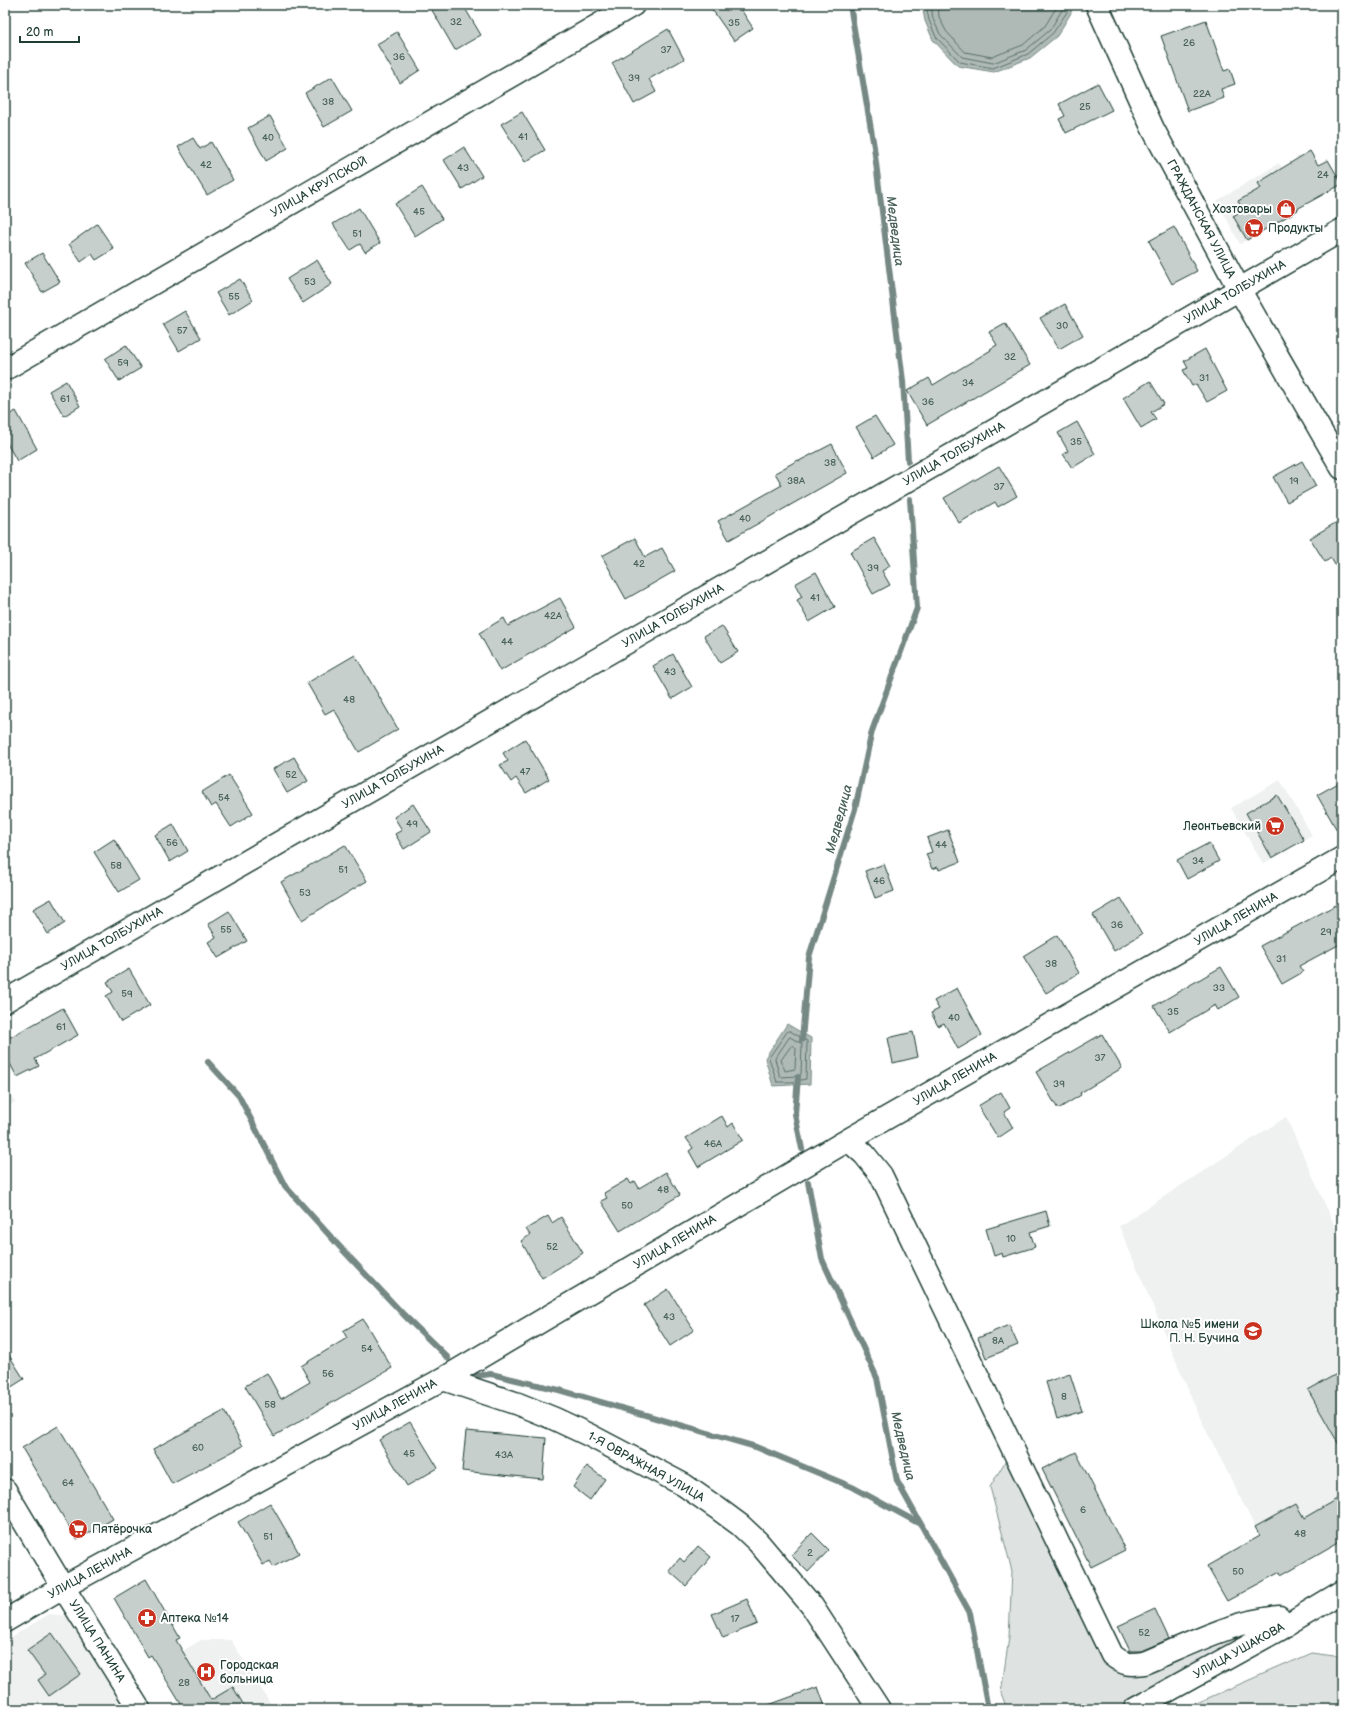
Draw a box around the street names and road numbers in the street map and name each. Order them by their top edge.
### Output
street label: УЛИЦА КРУПСКОЙ [268,153,370,221]
street label: ГРАЖДАНСКАЯ УЛИЦА [1163,157,1239,282]
street label: УЛИЦА ТОЛБУХИНА [1181,256,1289,327]
street label: УЛИЦА ТОЛБУХИНА [900,418,1008,489]
street label: УЛИЦА ТОЛБУХИНА [619,580,727,651]
street label: УЛИЦА ТОЛБУХИНА [339,741,447,812]
street label: УЛИЦА ЛЕНИНА [1192,889,1281,949]
street label: УЛИЦА ТОЛБУХИНА [58,903,166,974]
street label: УЛИЦА ЛЕНИНА [911,1049,1000,1109]
street label: УЛИЦА ЛЕНИНА [631,1211,720,1272]
street label: УЛИЦА ЛЕНИНА [350,1375,440,1434]
street label: 1-Я ОВРАЖНАЯ УЛИЦА [585,1429,708,1506]
street label: УЛИЦА ЛЕНИНА [45,1543,135,1602]
street label: УЛИЦА ПАНИНА [66,1597,129,1686]
street label: УЛИЦА УШАКОВА [1191,1619,1288,1682]

